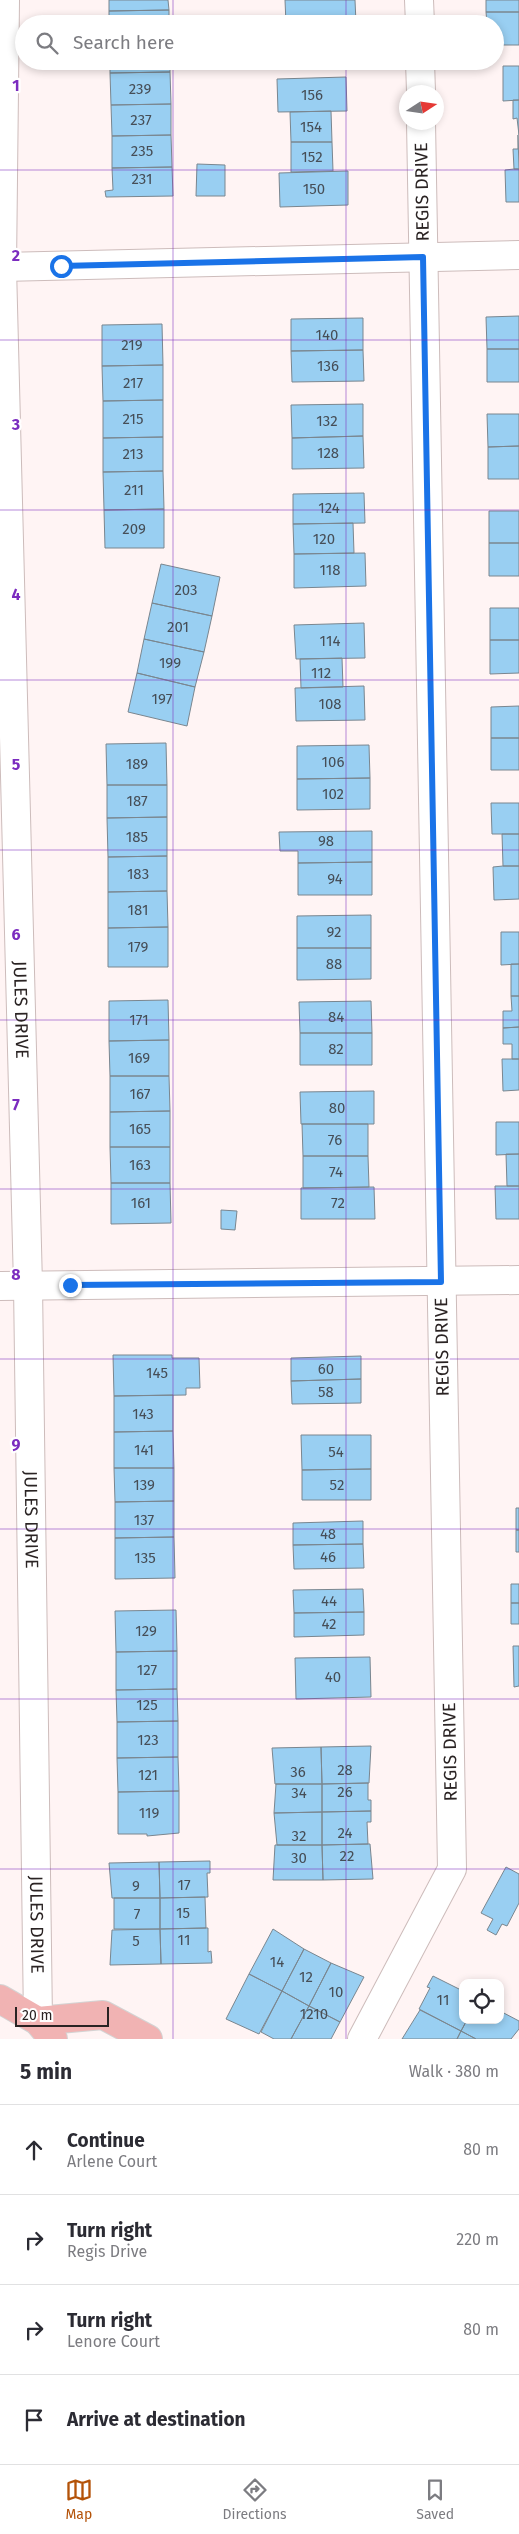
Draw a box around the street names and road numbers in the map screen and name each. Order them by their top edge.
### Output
street label: REGIS DRIVE [410,142,434,242]
street label: JULES DRIVE [9,961,33,1059]
street label: REGIS DRIVE [430,1297,454,1397]
street label: JULES DRIVE [20,1471,43,1569]
street label: REGIS DRIVE [438,1702,462,1802]
street label: JULES DRIVE [25,1876,48,1974]

